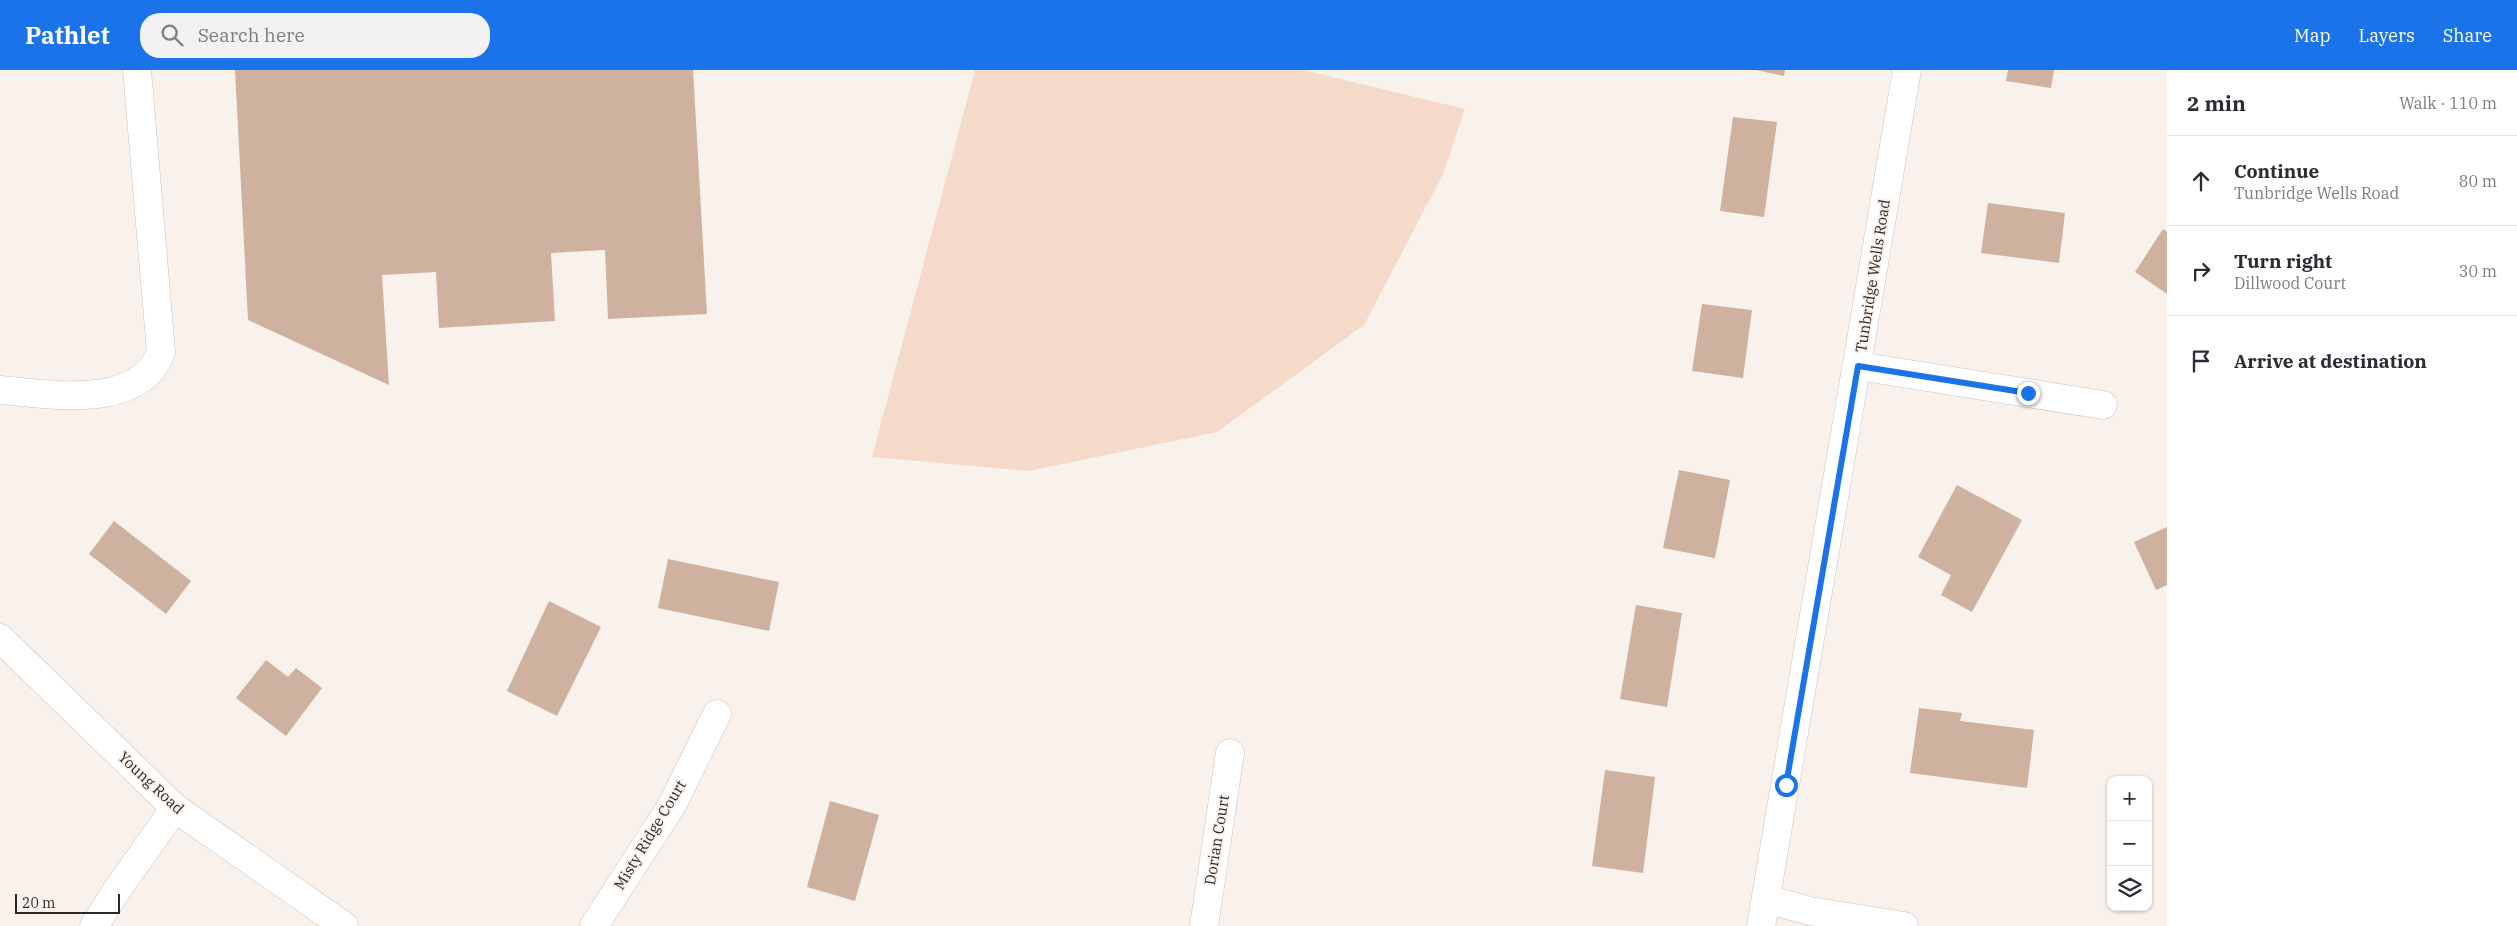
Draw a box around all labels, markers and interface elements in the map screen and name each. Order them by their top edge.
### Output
search box [140,13,490,58]
text: Pathlet [25,19,110,51]
icon: search [158,21,186,49]
text: Search here [198,23,305,47]
text: Map [2294,24,2331,47]
text: Layers [2359,24,2415,47]
text: Share [2443,24,2492,47]
text: 2 min [2187,89,2246,117]
text: Walk · 110 m [2399,93,2497,113]
text: Continue [2234,159,2319,183]
icon: ahead [2187,167,2215,195]
text: 80 m [2459,171,2497,191]
text: Tunbridge Wells Road [2234,183,2399,203]
street label: Tunbridge Wells Road [1851,198,1894,354]
text: Turn right [2234,249,2332,273]
icon: right [2187,257,2215,285]
text: 30 m [2459,261,2497,281]
text: Dillwood Court [2234,273,2346,293]
icon: arrive [2187,347,2215,375]
text: Arrive at destination [2234,349,2427,373]
route end [2017,382,2040,405]
street label: Young Road [114,747,188,818]
route start [1775,774,1798,797]
street label: Misty Ridge Court [609,776,690,893]
map controls [2107,776,2152,911]
button: + [2107,776,2152,821]
street label: Dorian Court [1200,793,1233,886]
button: − [2107,821,2152,866]
button: layers [2107,866,2152,911]
scale bar [15,891,120,914]
text: 20 m [22,894,55,912]

